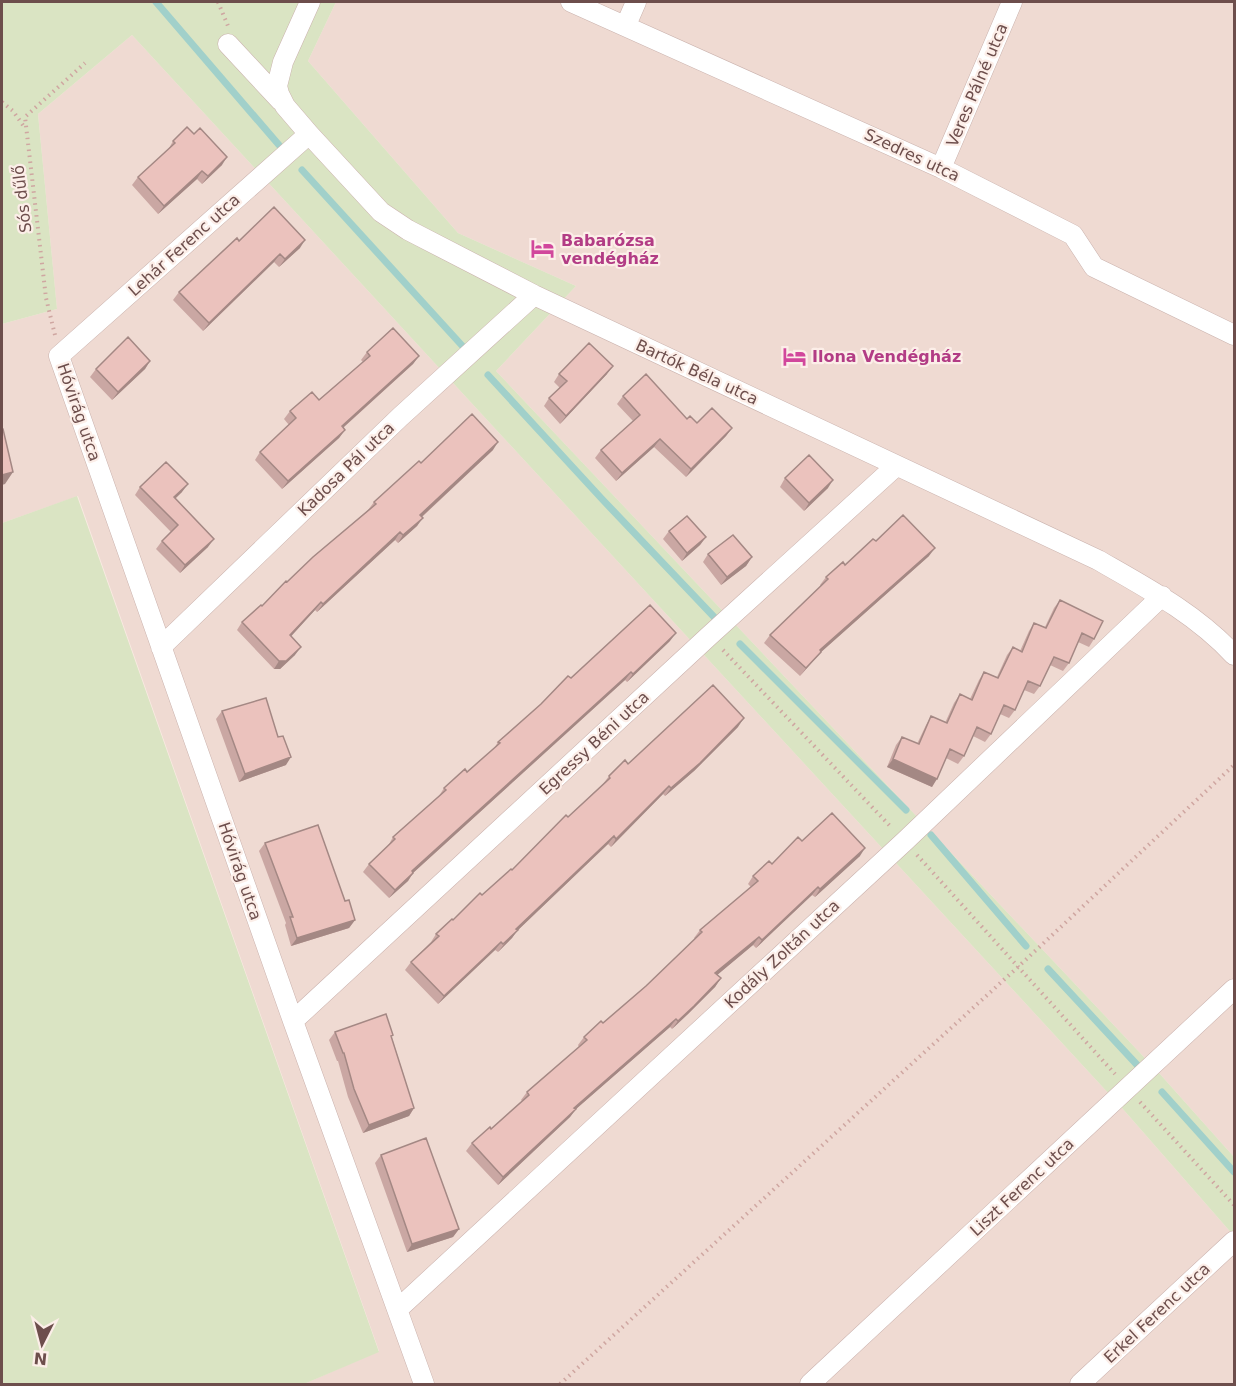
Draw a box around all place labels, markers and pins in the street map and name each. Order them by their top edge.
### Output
place label: Babarózsa vendégház [561,231,659,268]
hotel icon: Babarózsa vendégház [530,236,556,262]
hotel icon: Ilona Vendégház [781,343,807,369]
place label: Ilona Vendégház [812,347,961,366]

